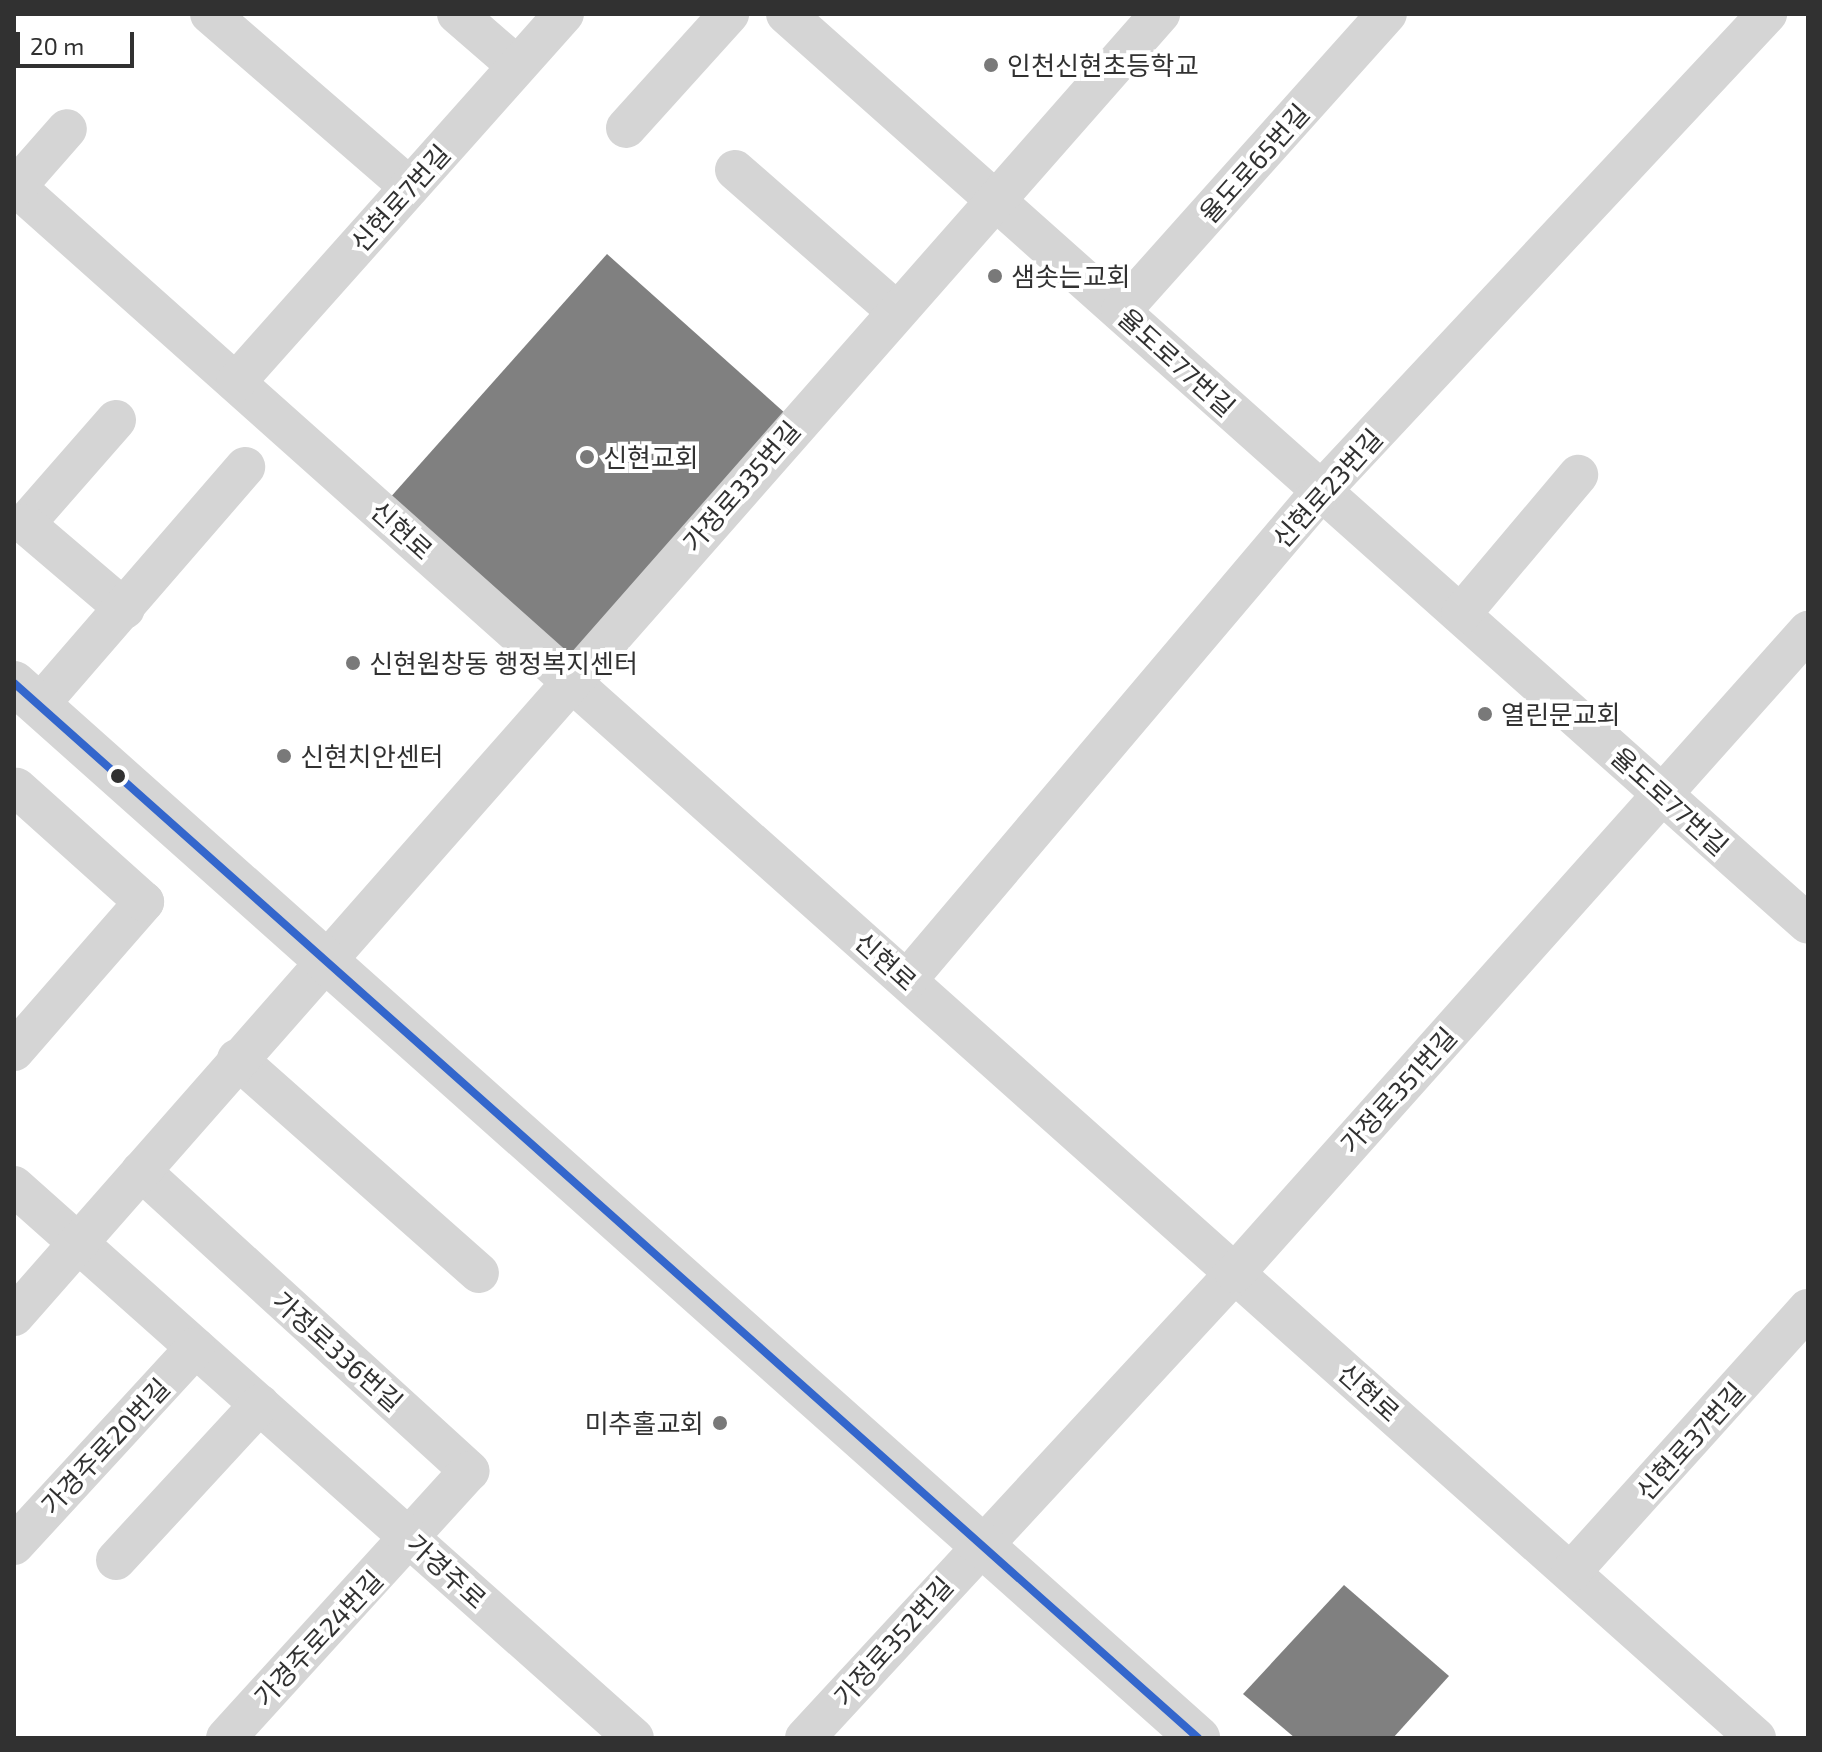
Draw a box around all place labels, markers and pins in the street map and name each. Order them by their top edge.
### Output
place label: 인천신현초등학교 [1007,49,1198,81]
marker: 인천신현초등학교 [982,56,1000,74]
place label: 샘솟는교회 [1011,260,1131,292]
marker: 샘솟는교회 [986,267,1004,285]
place label: 신현교회 [603,441,699,473]
marker: 신현교회 [578,448,596,466]
place label: 신현원창동 행정복지센터 [369,647,638,679]
marker: 신현원창동 행정복지센터 [344,654,362,672]
place label: 열린문교회 [1501,698,1621,730]
marker: 열린문교회 [1476,705,1494,723]
place label: 신현치안센터 [300,740,444,772]
marker: 신현치안센터 [275,747,293,765]
unlabelled marker [110,768,126,784]
place label: 미추홀교회 [584,1407,704,1439]
marker: 미추홀교회 [711,1414,729,1432]

